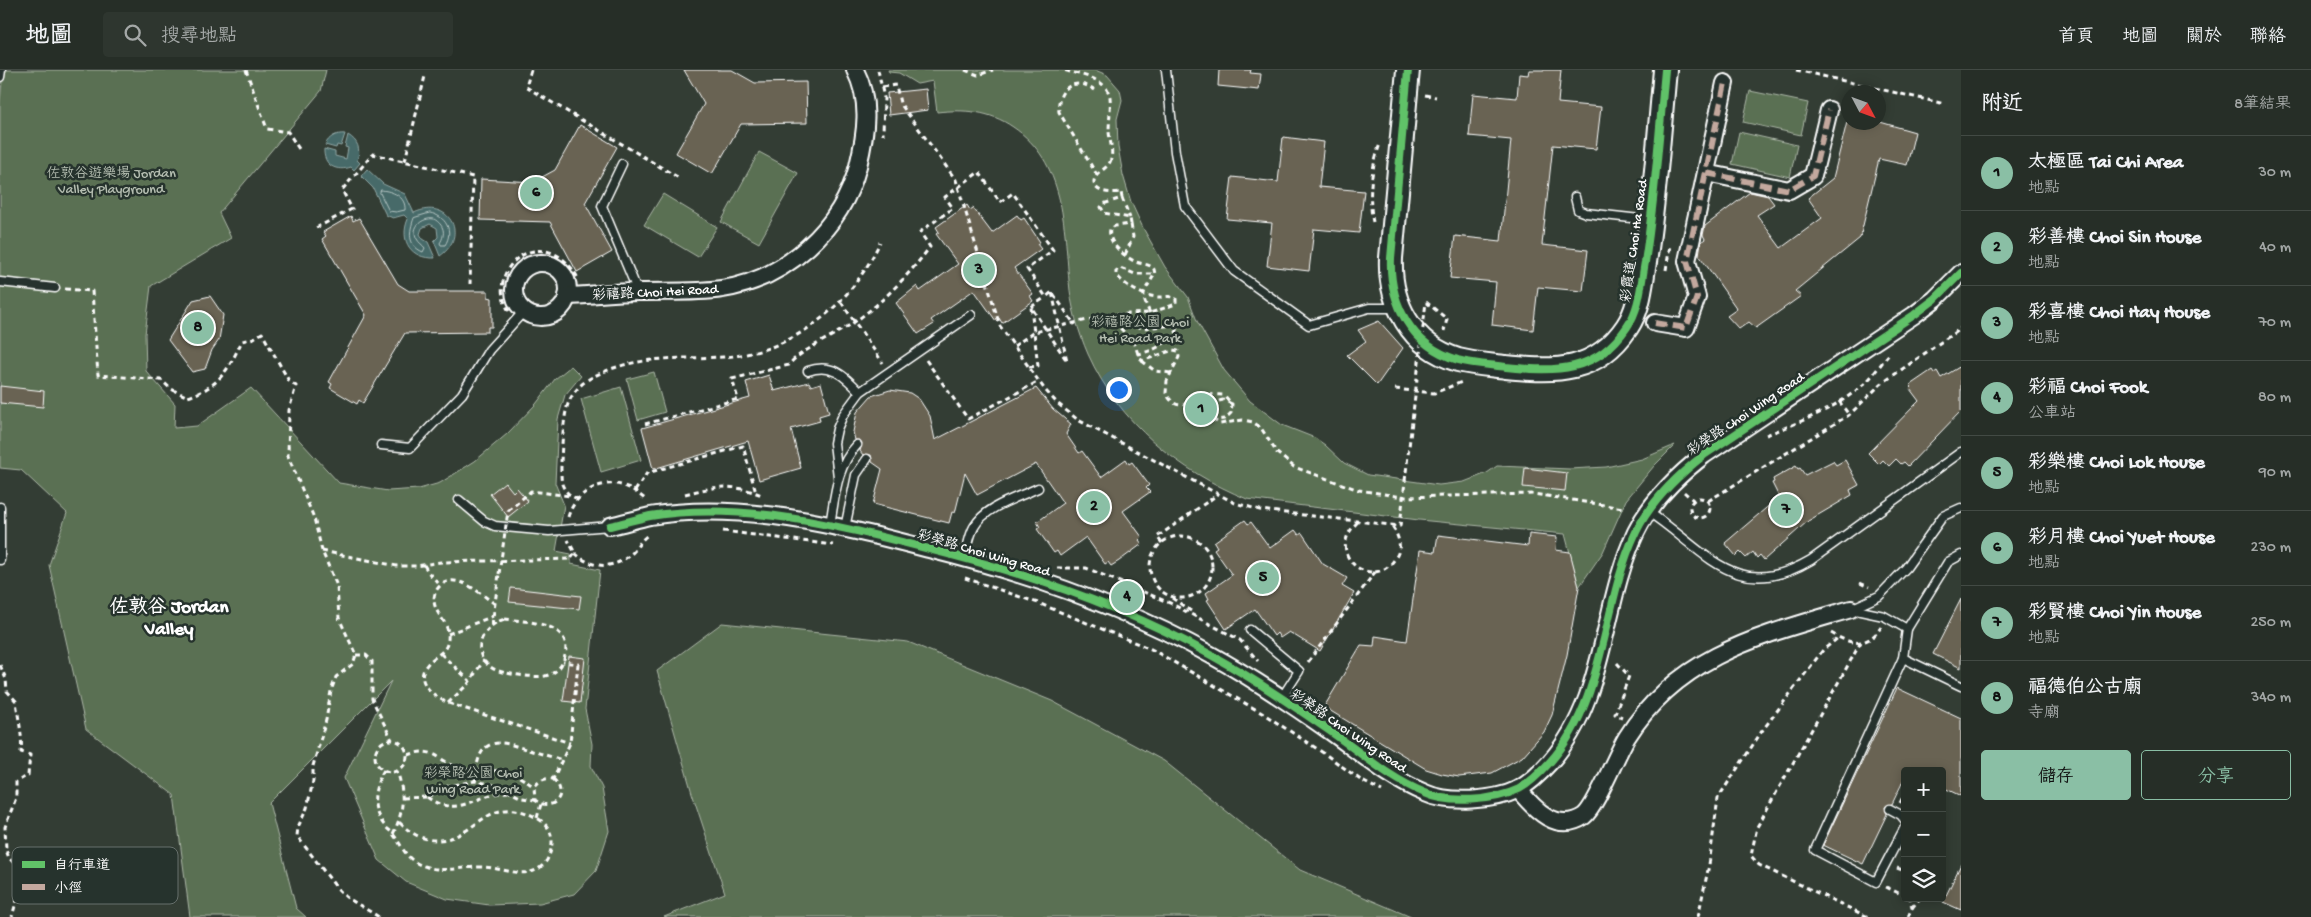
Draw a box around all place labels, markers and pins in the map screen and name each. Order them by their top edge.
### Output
pin: 6 [520,174,552,212]
pin: 3 [963,251,995,289]
pin: 8 [182,309,214,347]
pin: 1 [1185,390,1217,428]
pin: 2 [1078,488,1110,526]
pin: 7 [1770,491,1802,529]
pin: 5 [1247,559,1279,597]
pin: 4 [1111,578,1143,616]

